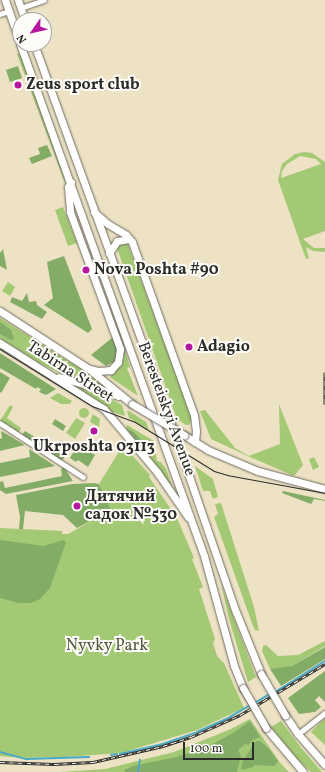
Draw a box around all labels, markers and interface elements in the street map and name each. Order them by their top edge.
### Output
north arrow [12,12,52,52]
text: N [14,31,31,46]
place label: Zeus sport club [26,75,140,95]
marker: Zeus sport club [13,80,23,90]
place label: Nova Poshta #90 [94,260,218,280]
marker: Nova Poshta #90 [81,265,91,275]
street label: Tabirna Street [23,337,117,407]
place label: Adagio [197,337,250,357]
street label: Beresteiskyi Avenue [133,339,199,479]
marker: Adagio [184,342,194,352]
marker: Ukrposhta 03113 [89,426,99,436]
place label: Ukrposhta 03113 [33,437,155,457]
place label: Дитячий садок №530 [85,487,177,525]
marker: Дитячий садок №530 [72,501,82,511]
park label: Nyvky Park [66,636,148,656]
scale bar [185,734,256,760]
text: 100 m [190,741,222,757]

